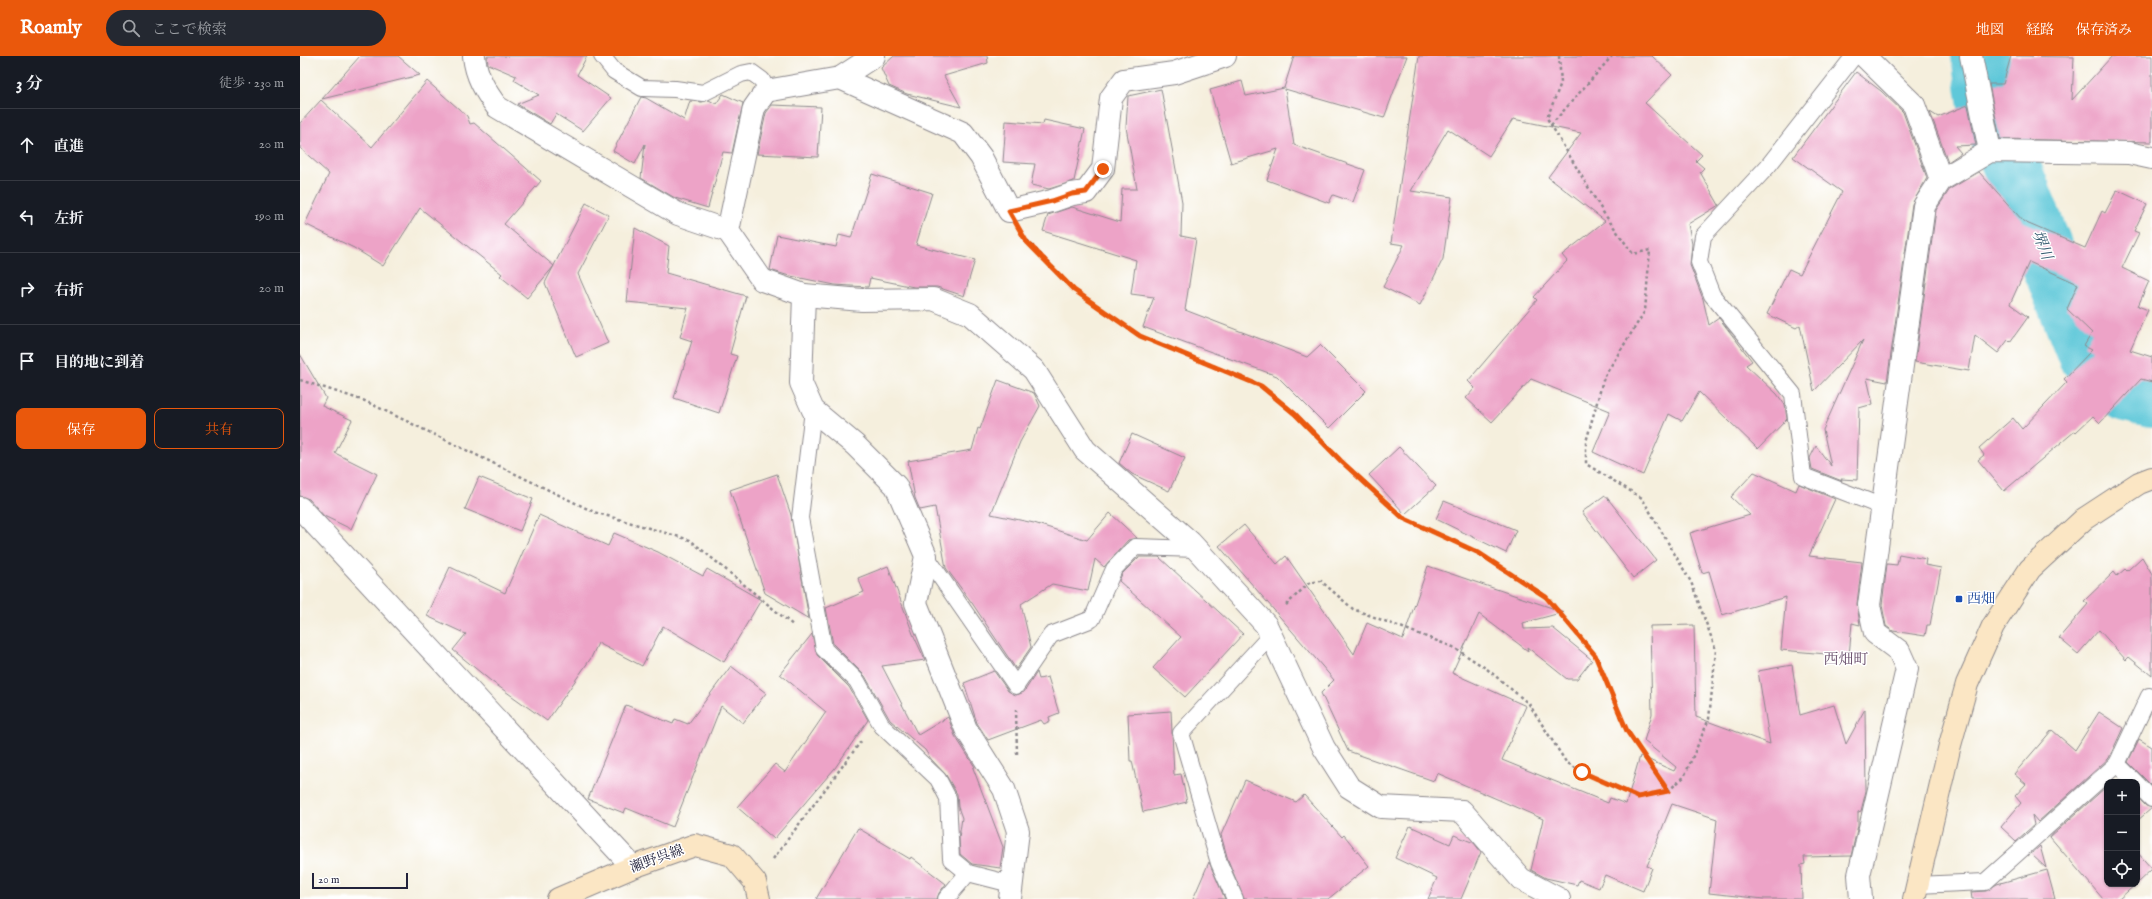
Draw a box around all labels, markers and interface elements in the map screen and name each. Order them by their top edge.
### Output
search box [106,10,386,46]
text: Roamly [20,16,82,40]
icon: search [120,17,142,39]
text: ここで検索 [152,20,227,39]
text: 地図 [1976,21,2004,39]
text: 経路 [2026,21,2054,39]
text: 保存済み [2076,21,2132,39]
text: 3 分 [16,74,43,95]
text: 徒歩 · 230 m [219,75,284,92]
icon: ahead [16,134,38,156]
text: 20 m [259,136,284,153]
text: 直進 [54,137,84,156]
route end [1094,160,1112,178]
icon: left [16,206,38,228]
text: 190 m [254,208,284,225]
text: 左折 [54,209,84,228]
water label: 堺川 [2028,228,2057,264]
icon: right [16,278,38,300]
text: 20 m [259,280,284,297]
text: 右折 [54,281,84,300]
icon: arrive [16,350,38,372]
text: 目的地に到着 [54,353,144,372]
button: 保存 [16,408,146,449]
button: 共有 [154,408,284,449]
place label: 西畑 [1967,590,1995,608]
marker: 西畑 [1954,594,1964,604]
district label: 西畑町 [1823,650,1869,669]
route start [1573,763,1591,781]
map controls [2104,779,2140,887]
button: + [2104,779,2140,815]
button: − [2104,815,2140,851]
street label: 瀬野呉線 [628,841,686,877]
button: locate [2104,851,2140,887]
scale bar [312,871,408,890]
text: 20 m [318,873,339,887]

